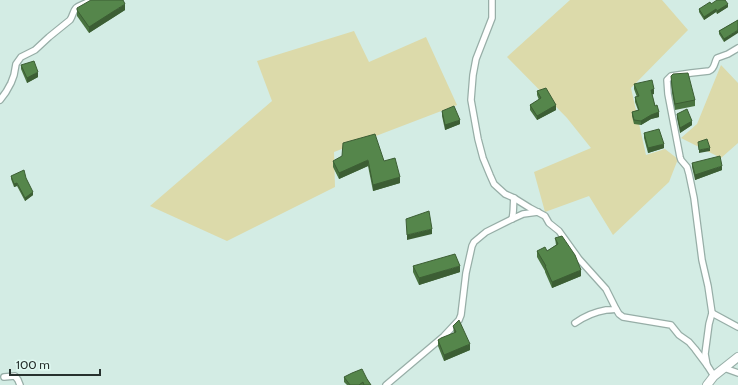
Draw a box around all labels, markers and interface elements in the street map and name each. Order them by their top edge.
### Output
scale bar [10,351,100,377]
text: 100 m [16,357,50,372]

